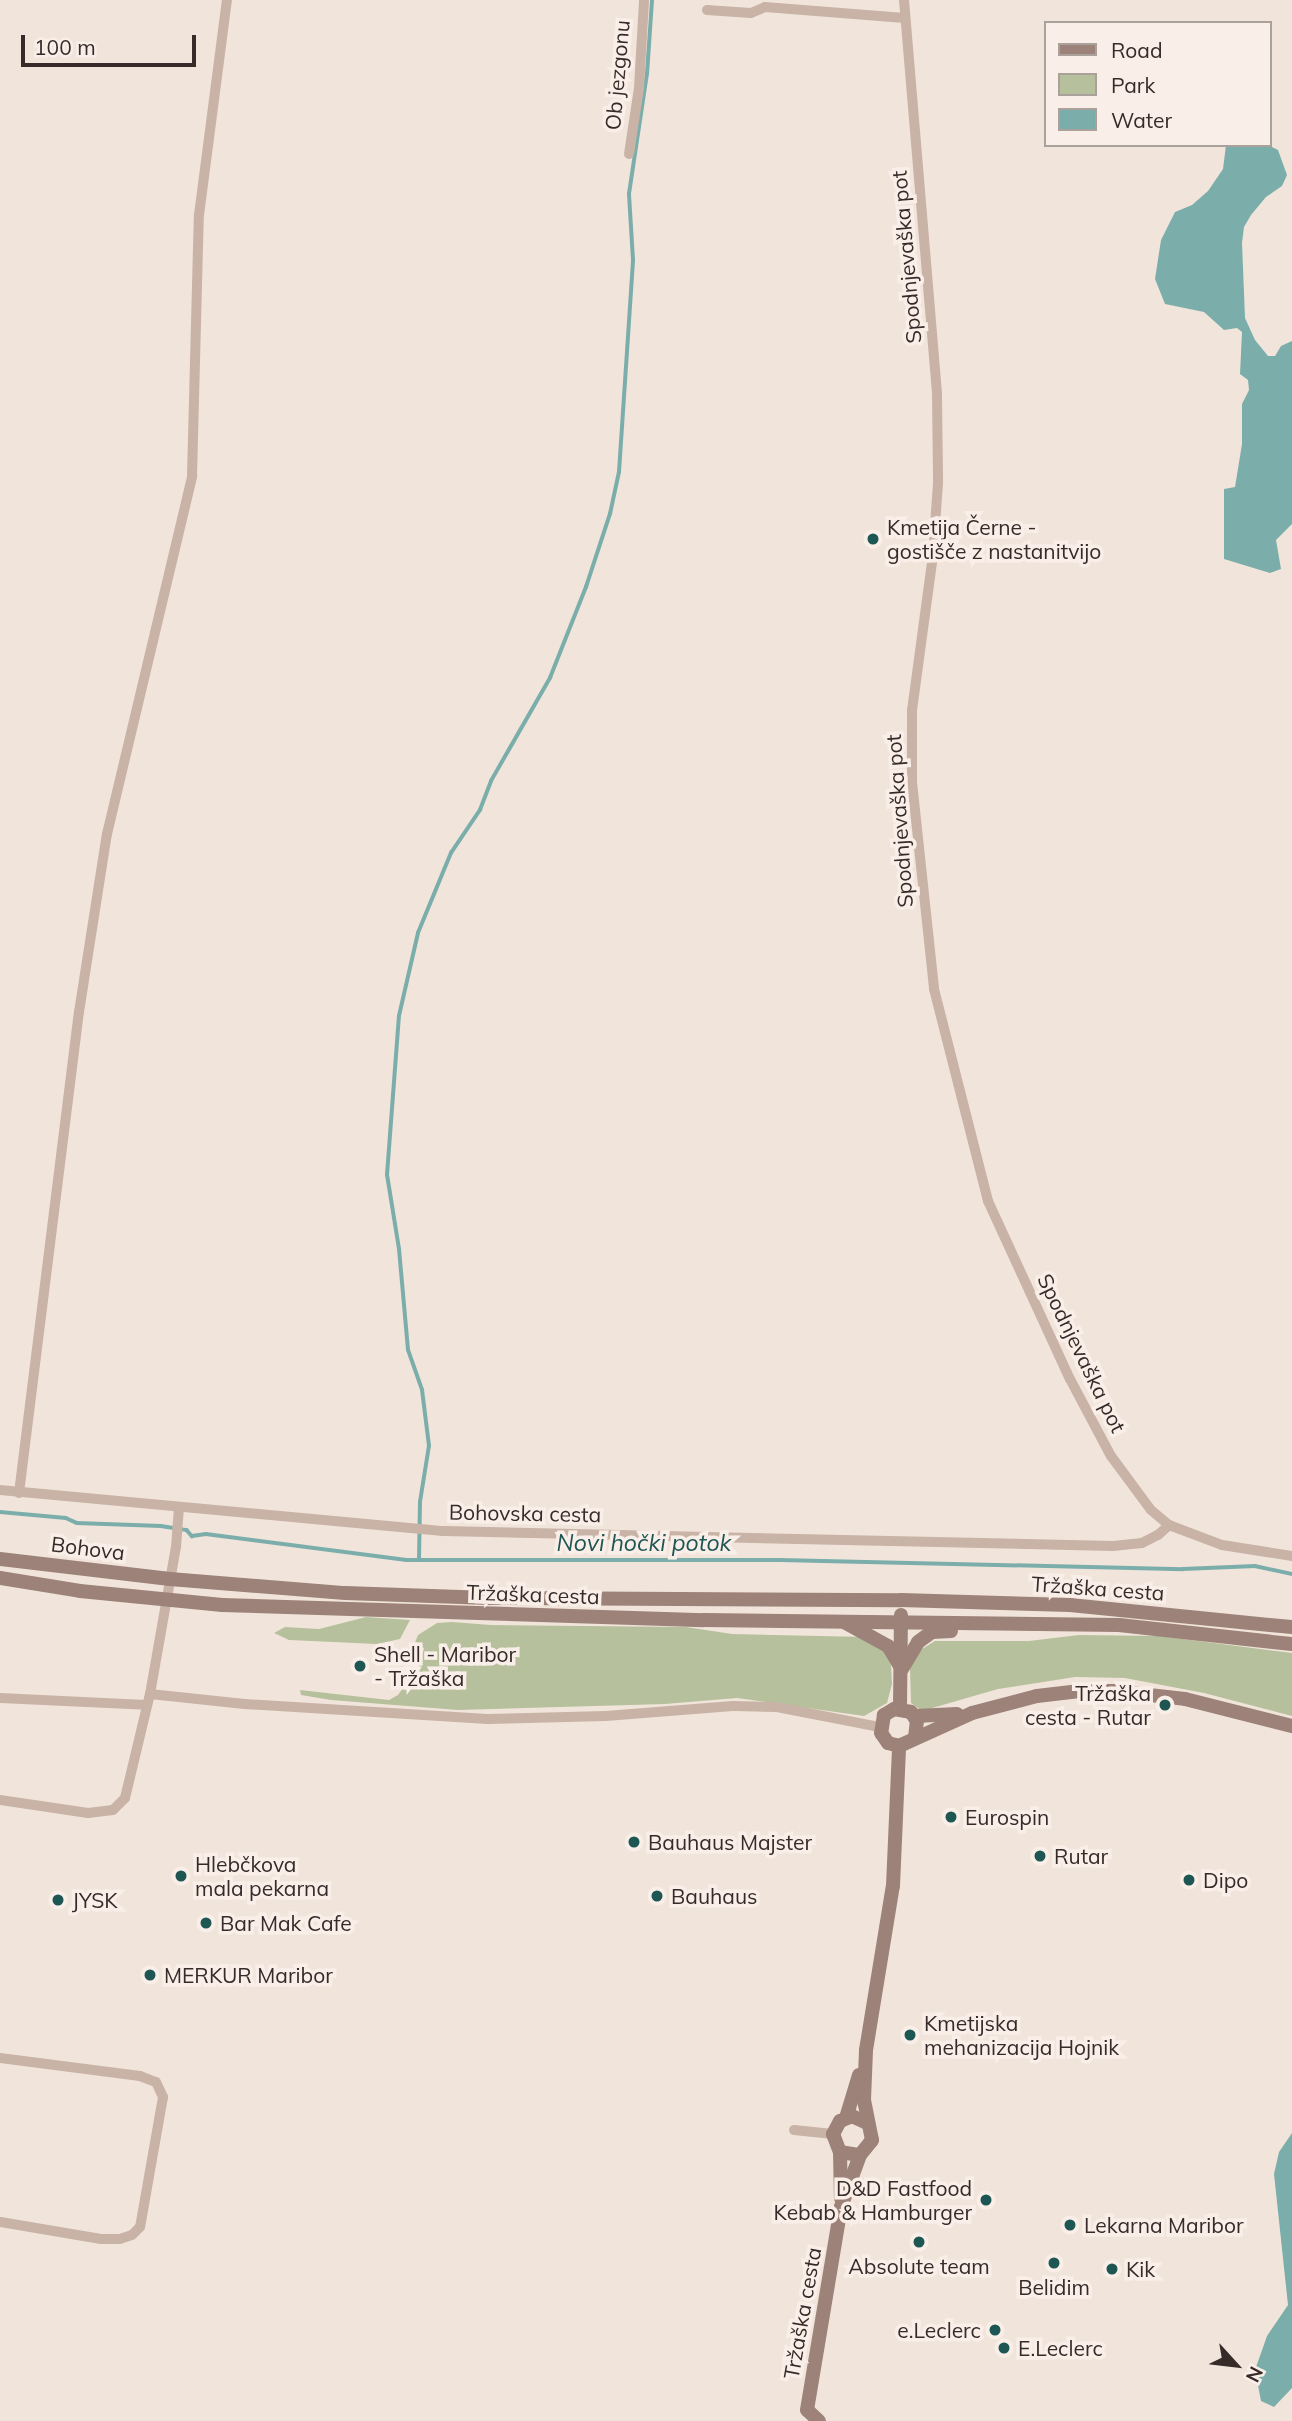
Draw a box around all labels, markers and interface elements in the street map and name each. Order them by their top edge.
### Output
street label: Ob jezgonu [600,19,634,131]
scale bar [24,21,200,65]
legend [1044,21,1271,147]
text: 100 m [34,34,96,60]
text: Road [1111,37,1162,63]
text: Park [1111,72,1155,98]
text: Water [1111,107,1172,133]
street label: Spodnjevaška pot [886,170,926,344]
place label: Kmetija Černe - gostišče z nastanitvijo [887,514,1101,564]
marker: Kmetija Černe - gostišče z nastanitvijo [865,531,881,547]
street label: Spodnjevaška pot [880,734,918,908]
street label: Spodnjevaška pot [1033,1270,1131,1436]
street label: Bohovska cesta [449,1499,601,1527]
water label: Novi hočki potok [557,1529,731,1557]
street label: Bohova [50,1531,126,1565]
street label: Tržaška cesta [1031,1571,1165,1605]
street label: Tržaška cesta [466,1579,600,1609]
place label: Shell - Maribor - Tržaška [374,1641,516,1691]
marker: Shell - Maribor - Tržaška [352,1658,368,1674]
place label: Tržaška cesta - Rutar [1025,1680,1151,1730]
marker: Tržaška cesta - Rutar [1157,1697,1173,1713]
place label: Eurospin [965,1804,1049,1830]
marker: Eurospin [943,1809,959,1825]
place label: Bauhaus Majster [648,1829,812,1855]
marker: Bauhaus Majster [626,1834,642,1850]
place label: Rutar [1054,1843,1108,1869]
marker: Rutar [1032,1848,1048,1864]
place label: Hlebčkova mala pekarna [195,1851,329,1901]
place label: Dipo [1203,1867,1248,1893]
marker: Hlebčkova mala pekarna [173,1868,189,1884]
marker: Dipo [1181,1872,1197,1888]
place label: Bauhaus [671,1883,757,1909]
place label: JYSK [72,1887,118,1913]
marker: Bauhaus [649,1888,665,1904]
marker: JYSK [50,1892,66,1908]
place label: Bar Mak Cafe [220,1910,352,1936]
marker: Bar Mak Cafe [198,1915,214,1931]
place label: MERKUR Maribor [164,1962,333,1988]
marker: MERKUR Maribor [142,1967,158,1983]
place label: Kmetijska mehanizacija Hojnik [924,2010,1119,2060]
marker: Kmetijska mehanizacija Hojnik [902,2027,918,2043]
place label: D&D Fastfood Kebab & Hamburger [774,2175,972,2225]
marker: D&D Fastfood Kebab & Hamburger [978,2192,994,2208]
place label: Lekarna Maribor [1084,2212,1244,2238]
marker: Lekarna Maribor [1062,2217,1078,2233]
marker: Absolute team [911,2234,927,2250]
street label: Tržaška cesta [778,2245,826,2381]
place label: Absolute team [848,2253,990,2279]
marker: Belidim [1046,2255,1062,2271]
place label: Kik [1126,2256,1155,2282]
marker: Kik [1104,2261,1120,2277]
place label: Belidim [1018,2274,1090,2300]
place label: e.Leclerc [897,2317,981,2343]
marker: e.Leclerc [987,2322,1003,2338]
north arrow [1201,2330,1271,2400]
place label: E.Leclerc [1018,2335,1103,2361]
marker: E.Leclerc [996,2340,1012,2356]
text: N [1241,2363,1269,2386]

